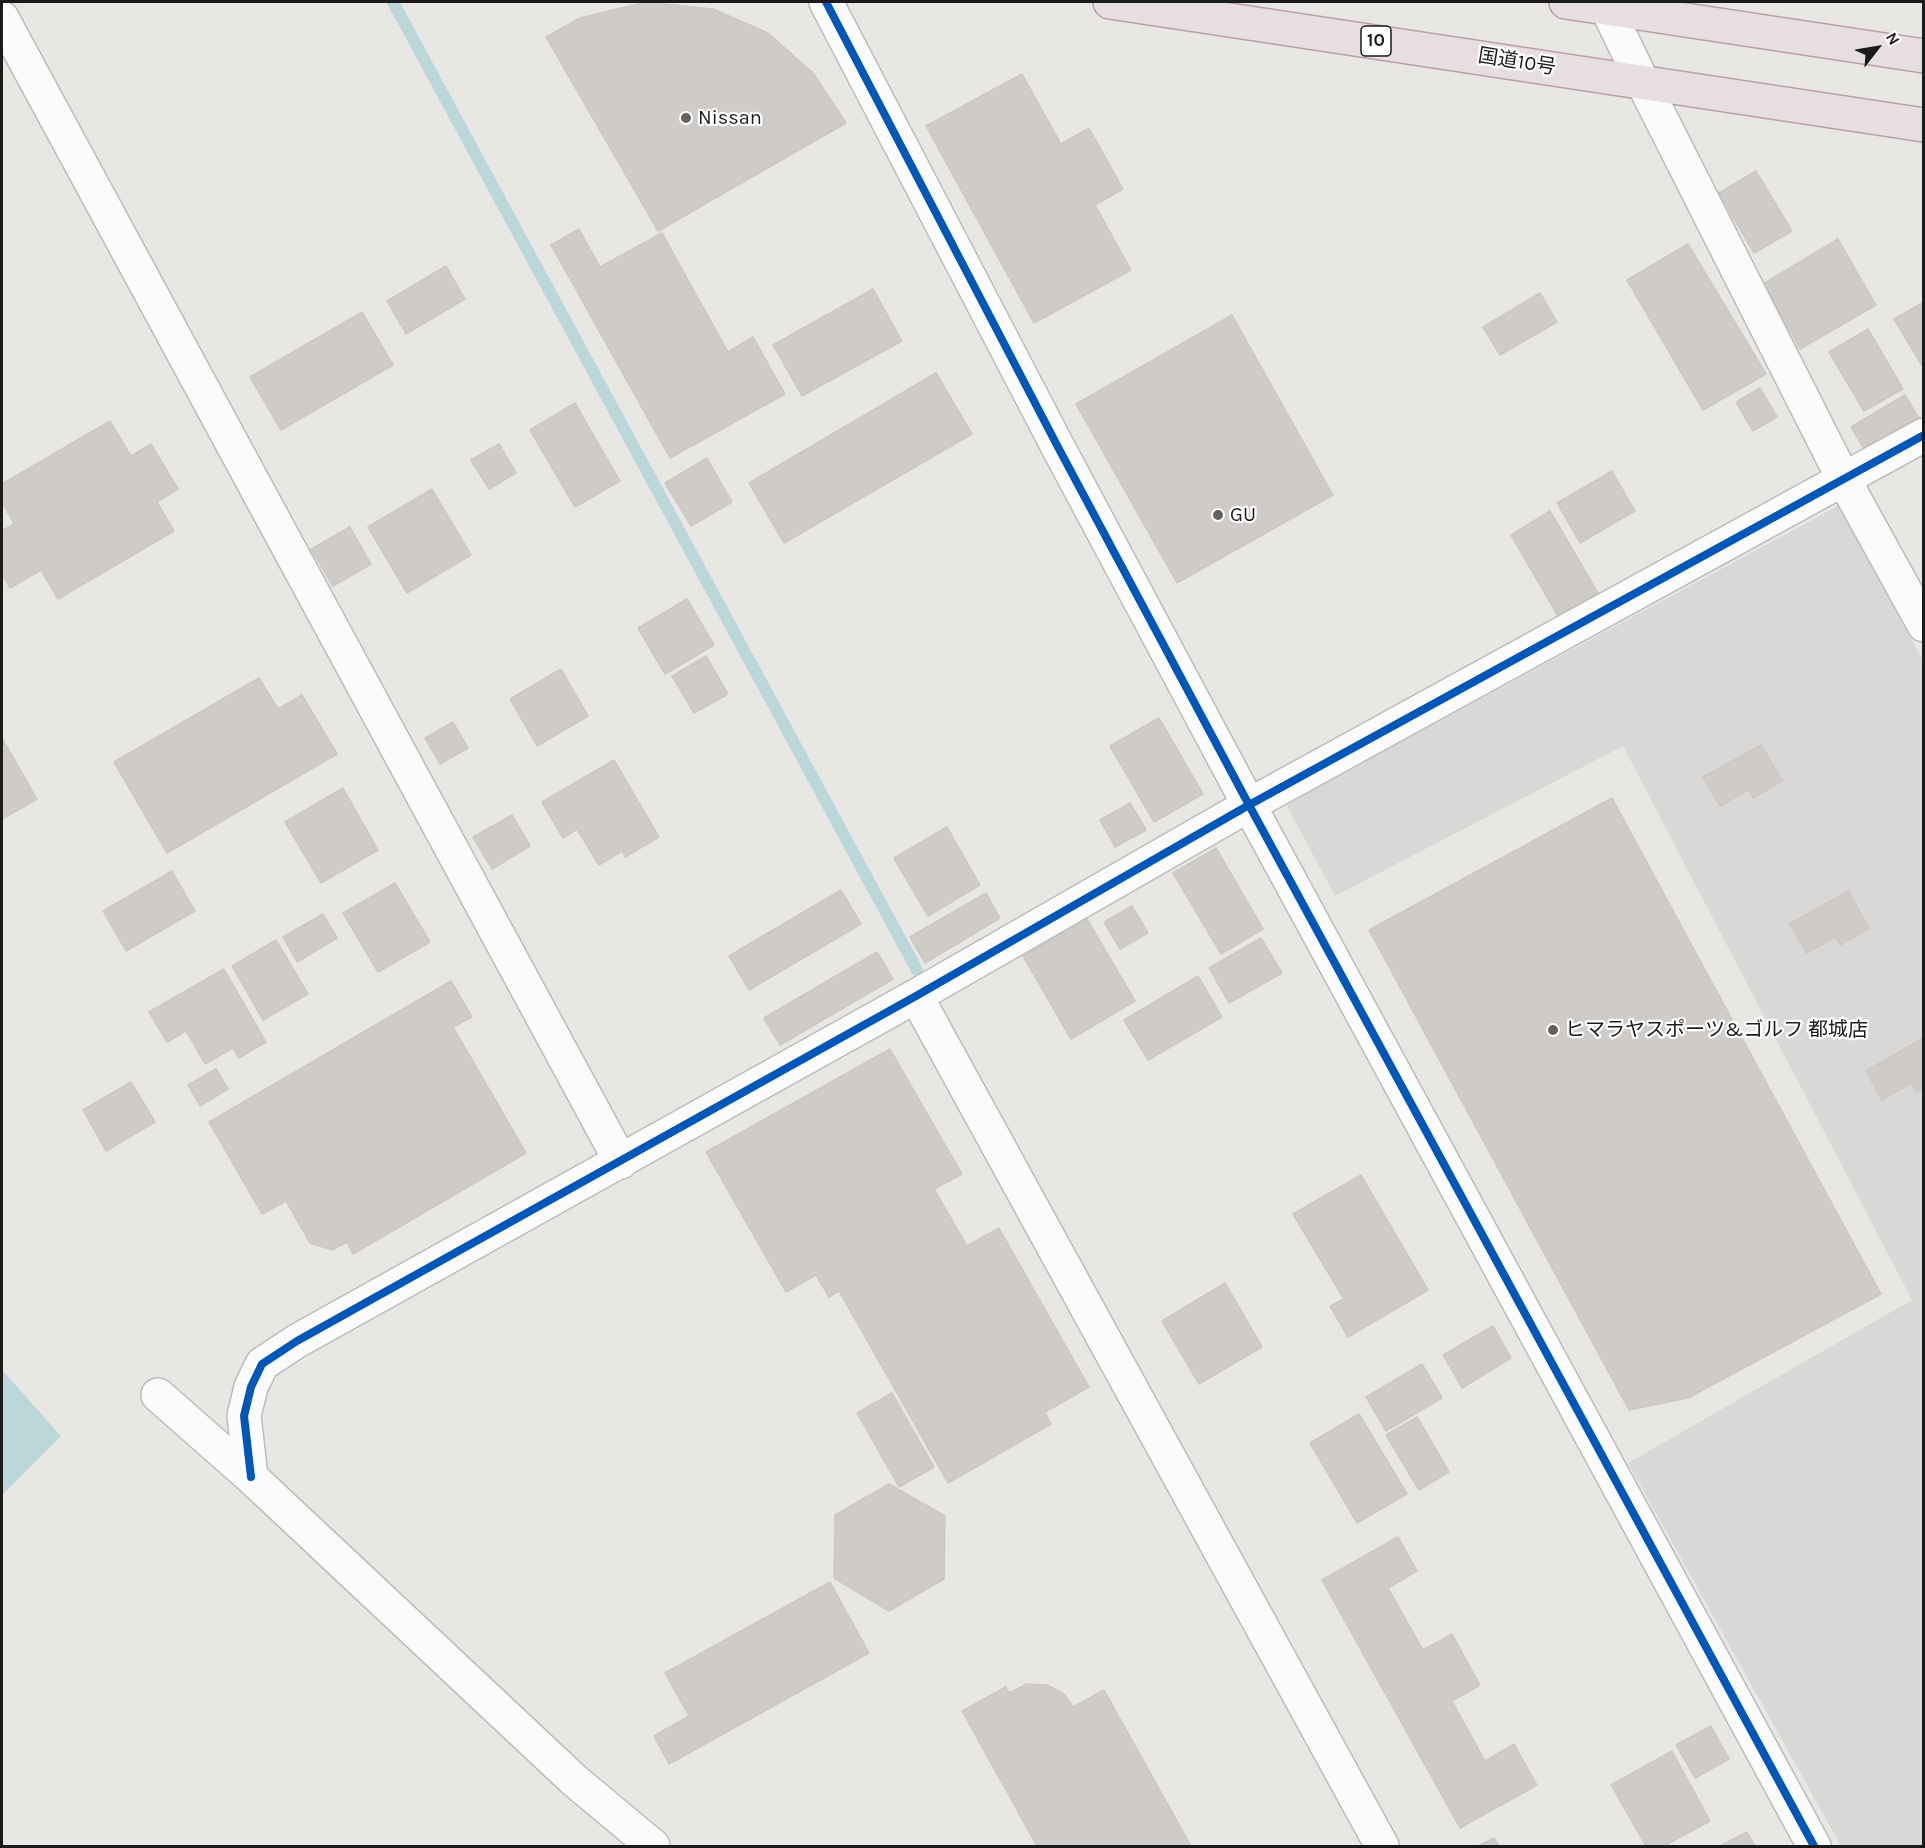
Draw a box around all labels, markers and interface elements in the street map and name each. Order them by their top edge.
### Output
north arrow [1847,18,1907,78]
road number: 10 [1361,26,1391,56]
text: N [1882,29,1904,48]
street label: 国道10号 [1476,44,1558,80]
place label: Nissan [698,106,762,130]
marker: Nissan [679,111,693,125]
place label: GU [1230,503,1256,527]
marker: GU [1211,508,1225,522]
place label: ヒマラヤスポーツ&ゴルフ 都城店 [1565,1018,1868,1042]
marker: ヒマラヤスポーツ&ゴルフ 都城店 [1546,1023,1560,1037]

